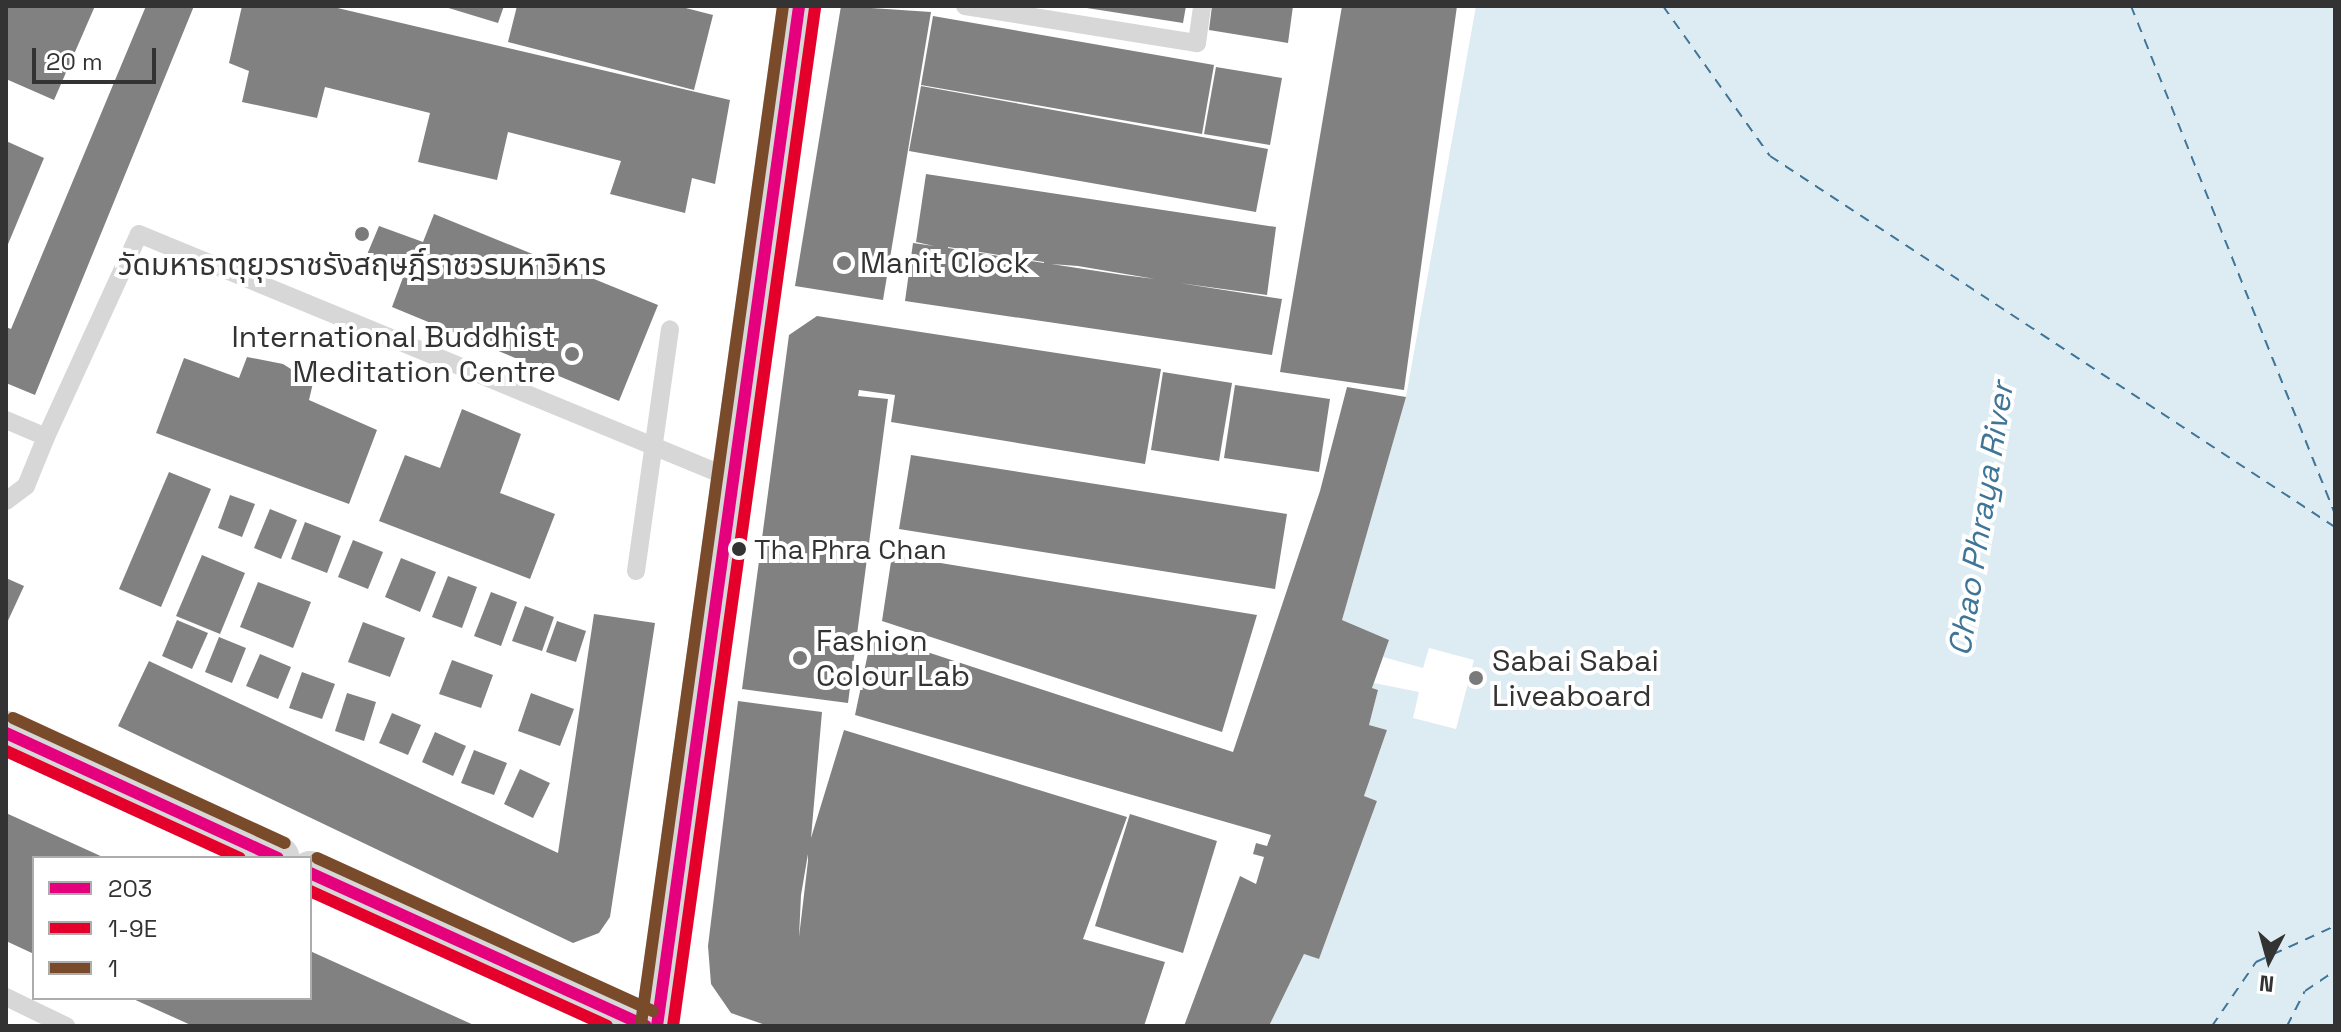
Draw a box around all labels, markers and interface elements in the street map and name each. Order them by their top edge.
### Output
scale bar [36,32,160,82]
text: 20 m [46,46,103,77]
marker: วัดมหาธาตุยุวราชรังสฤษฎิ์ราชวรมหาวิหาร [353,225,371,243]
place label: Manit Clock [860,245,1030,281]
place label: วัดมหาธาตุยุวราชรังสฤษฎิ์ราชวรมหาวิหาร [118,247,606,283]
marker: Manit Clock [835,254,853,272]
place label: International Buddhist Meditation Centre [231,319,556,390]
marker: International Buddhist Meditation Centre [563,345,581,363]
water label: Chao Phraya River [1940,380,2022,658]
place label: Tha Phra Chan [754,532,947,566]
marker: Tha Phra Chan [731,541,747,557]
place label: Fashion Colour Lab [816,623,970,694]
place label: Sabai Sabai Liveaboard [1492,643,1659,714]
marker: Fashion Colour Lab [791,649,809,667]
marker: Sabai Sabai Liveaboard [1467,669,1485,687]
legend [32,856,312,1000]
text: 203 [108,873,152,904]
text: 1-9E [108,913,157,944]
north arrow [2229,920,2309,1000]
text: 1 [108,953,118,984]
text: N [2258,969,2275,999]

